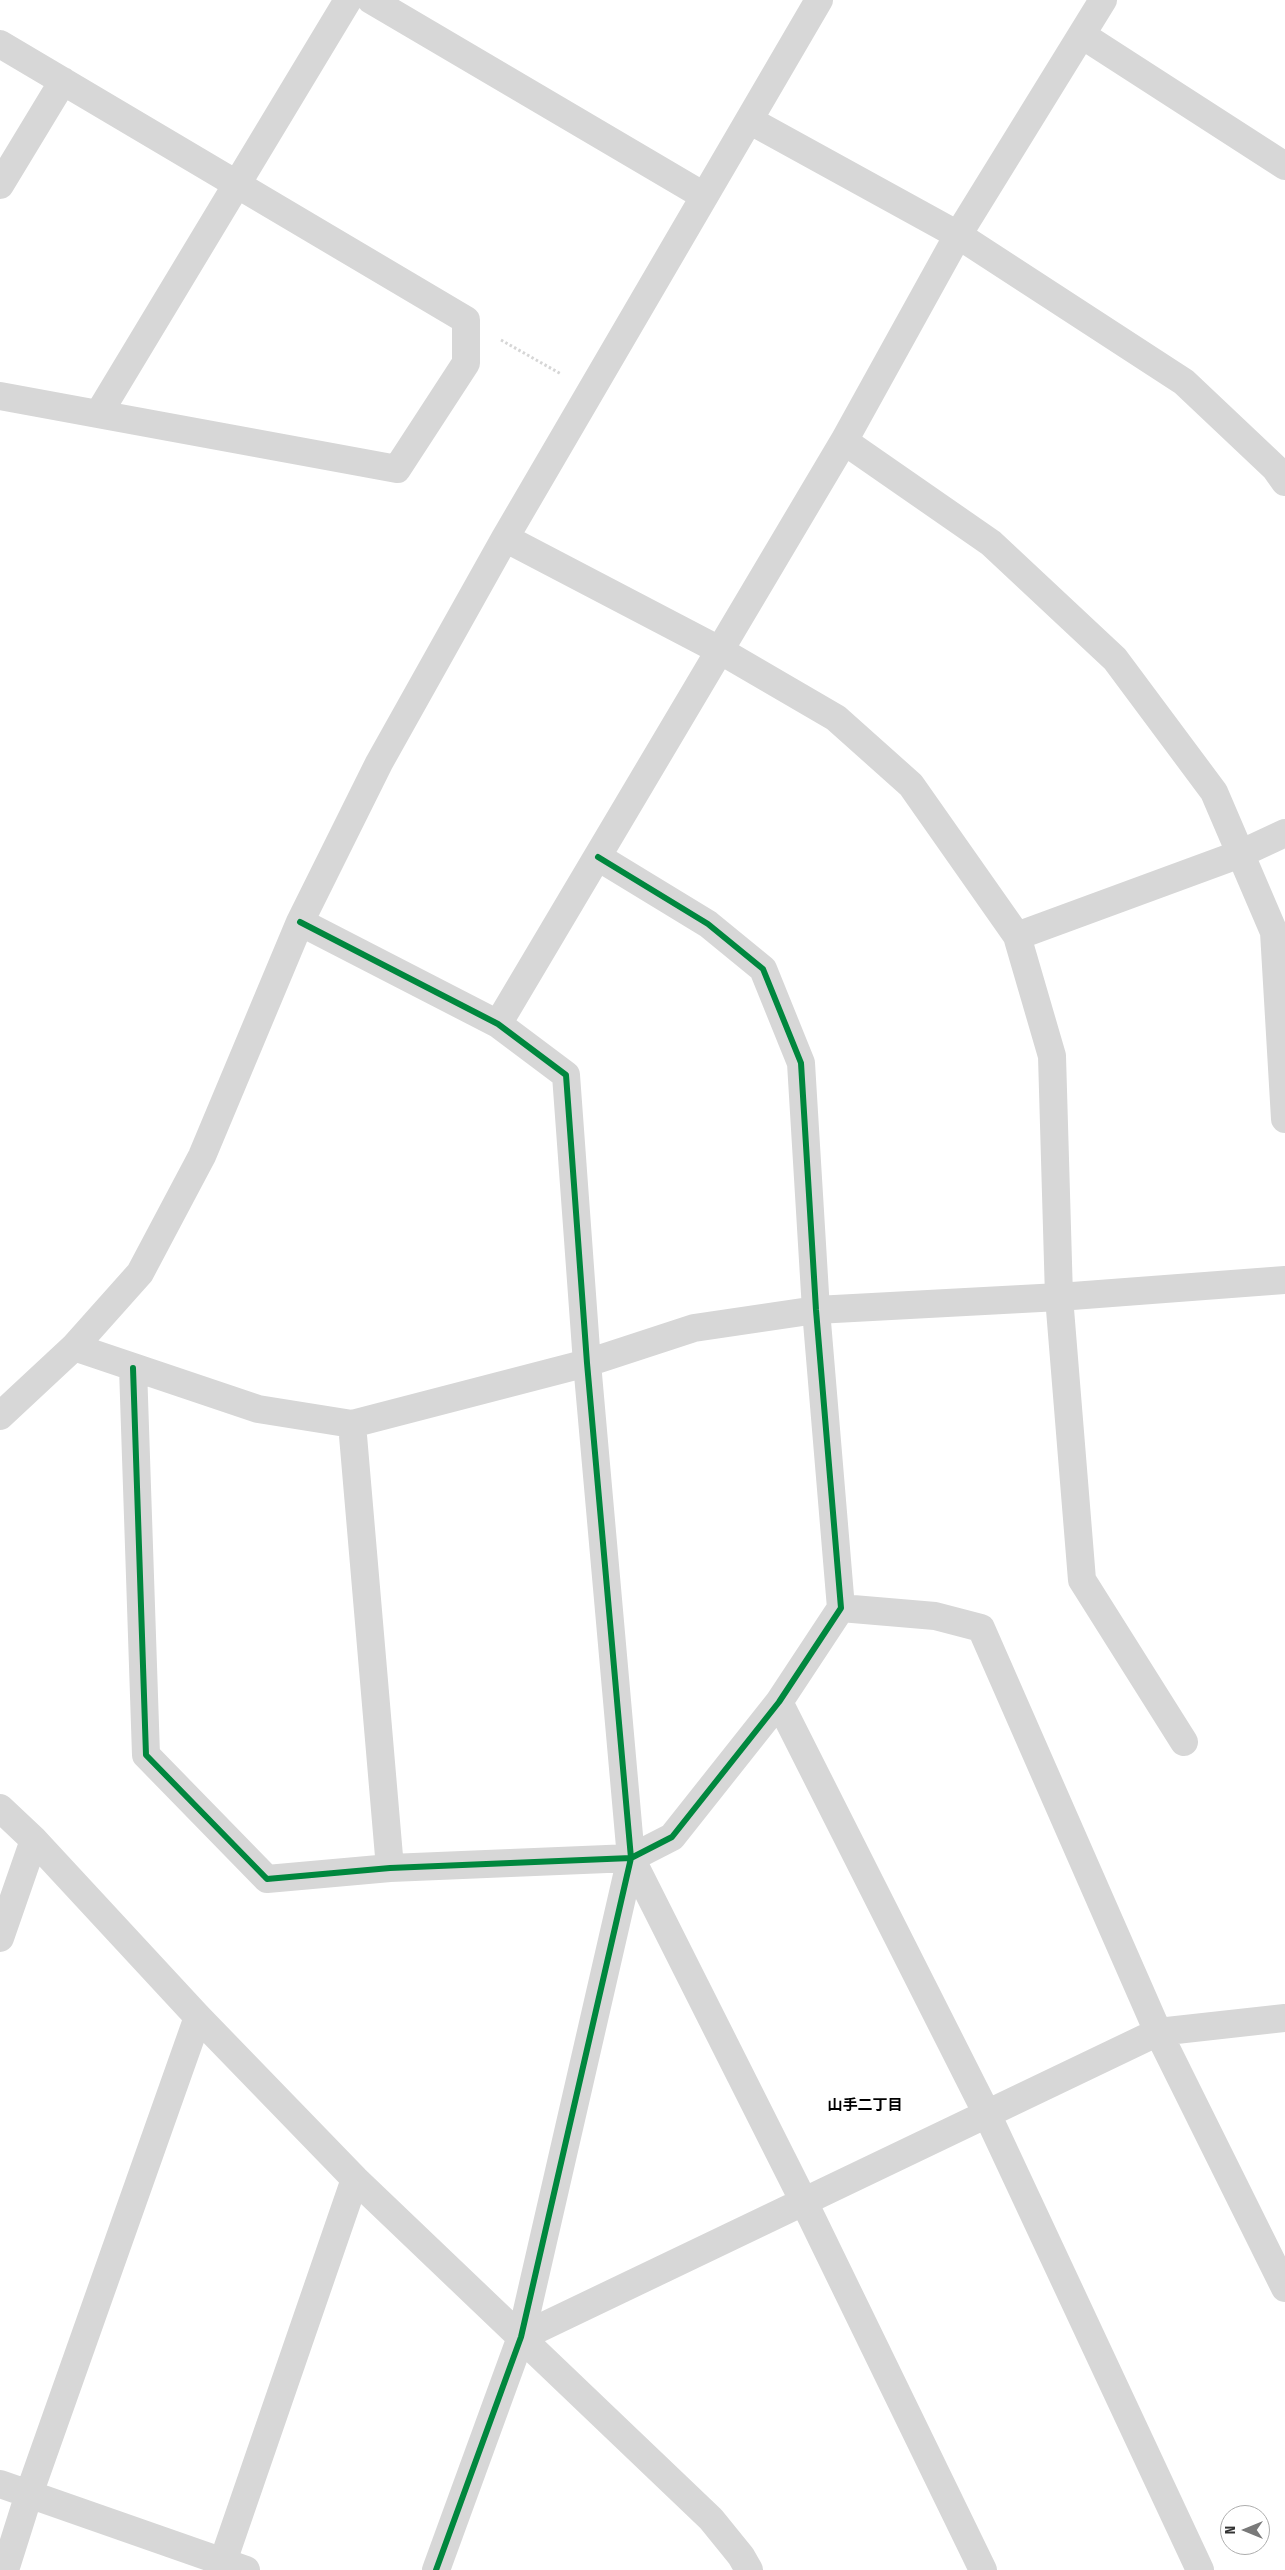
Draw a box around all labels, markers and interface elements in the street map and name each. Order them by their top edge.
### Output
district label: 山手二丁目 [828,2097,902,2115]
north arrow [1220,2505,1270,2555]
text: N [1222,2526,1239,2534]

